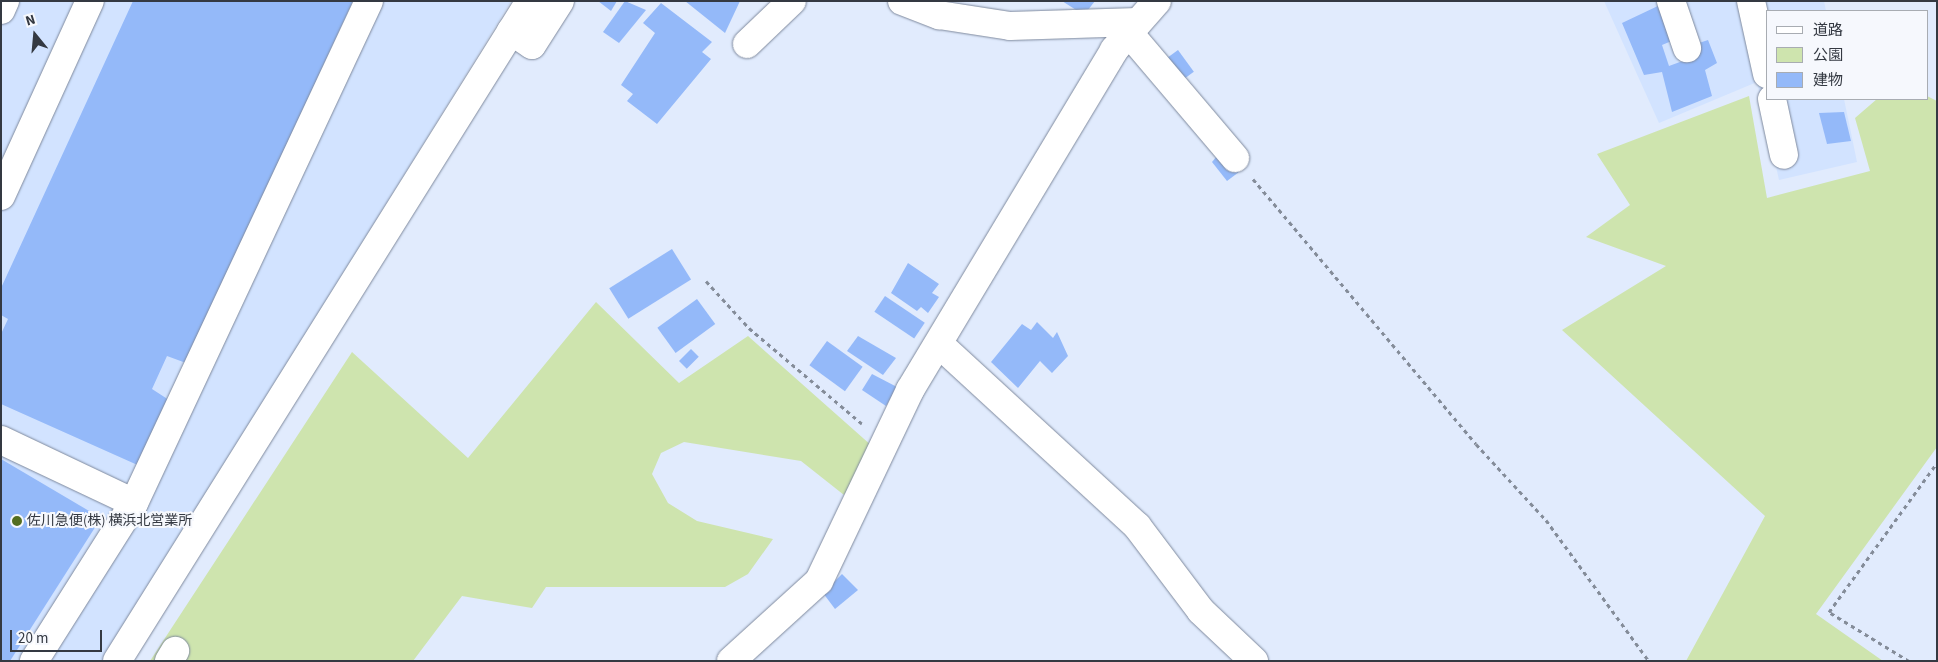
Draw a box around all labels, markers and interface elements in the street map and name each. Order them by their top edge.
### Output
north arrow [10,10,60,60]
text: N [23,10,38,32]
legend [1766,10,1928,100]
text: 道路 [1813,20,1843,41]
text: 公園 [1813,45,1843,66]
text: 建物 [1813,70,1843,91]
place label: 佐川急便(株) 横浜北営業所 [27,513,192,529]
marker: 佐川急便(株) 横浜北営業所 [11,515,23,527]
scale bar [12,620,105,652]
text: 20 m [18,628,48,649]

